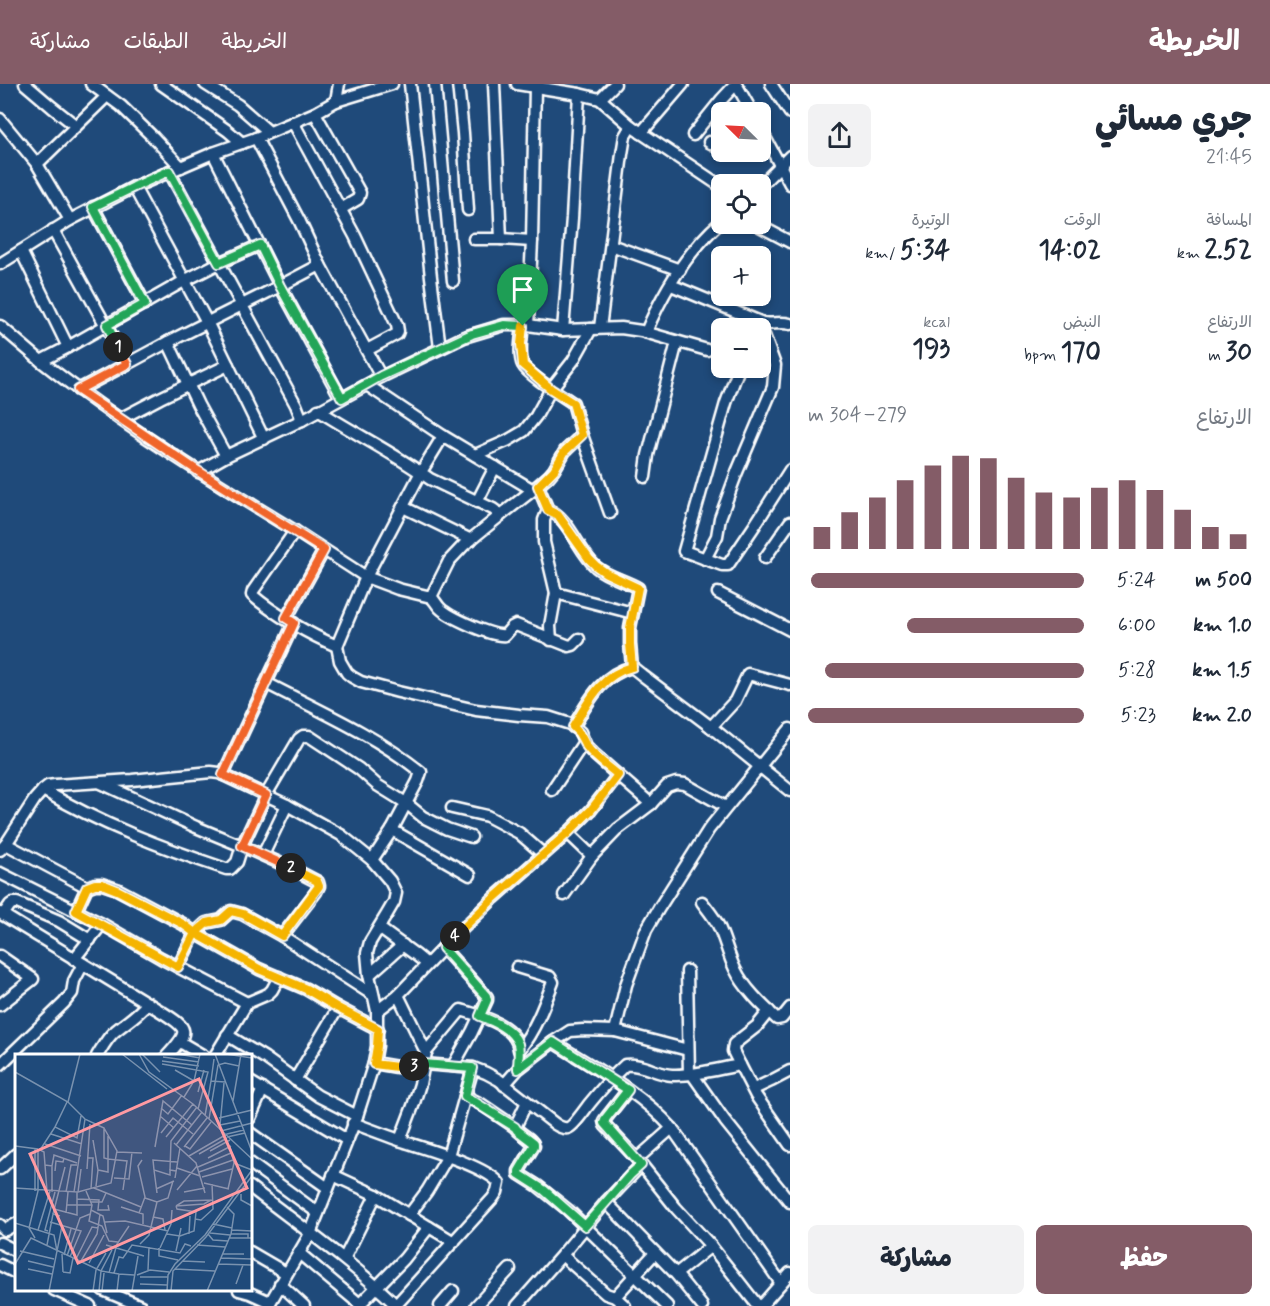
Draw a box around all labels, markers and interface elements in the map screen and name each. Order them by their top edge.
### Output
text: الخريطة [1149,24,1240,61]
text: مشاركة [30,28,91,56]
text: الطبقات [124,28,189,56]
text: الخريطة [222,28,287,56]
text: جري مسائي [1095,99,1252,143]
north arrow [711,102,771,162]
map controls [711,102,771,378]
button: share [808,104,871,167]
text: 21:45 [1206,144,1252,171]
button: locate [711,174,771,234]
text: الوتيرة [911,210,950,231]
text: الوقت [1064,210,1101,231]
text: المسافة [1206,210,1252,231]
text: 5:34 [900,234,950,268]
text: 14:02 [1038,234,1101,268]
text: 2.52 [1205,234,1252,268]
text: /km [865,243,900,264]
text: km [1177,243,1205,264]
button: + [711,246,771,306]
pin [497,264,548,326]
icon: arrive [506,273,539,306]
text: kcal [923,312,950,333]
text: النبض [1063,312,1101,333]
text: الارتفاع [1207,312,1252,333]
button: − [711,318,771,378]
pin: 1 [103,332,133,362]
text: 193 [912,333,950,367]
text: 1 [114,336,122,357]
text: 170 [1061,336,1101,370]
text: 30 [1225,336,1252,370]
text: bpm [1024,345,1061,366]
text: m [1208,345,1225,366]
text: 279–304 m [808,402,907,429]
text: الارتفاع [1196,405,1252,432]
text: 5:24 [1117,567,1156,594]
text: 500 m [1195,567,1252,594]
text: 6:00 [1118,612,1156,639]
text: 1.0 km [1193,612,1252,639]
text: 5:28 [1118,657,1156,684]
text: 1.5 km [1192,657,1252,684]
text: 5:23 [1120,702,1156,729]
text: 2.0 km [1192,702,1252,729]
pin: 2 [276,853,306,883]
text: 2 [287,857,295,878]
pin: 4 [440,921,470,951]
text: 4 [450,925,460,946]
pin: 3 [399,1051,429,1081]
inset map [15,1054,252,1291]
text: 3 [410,1055,418,1076]
button: مشاركة [808,1225,1024,1294]
button: حفظ [1036,1225,1252,1294]

